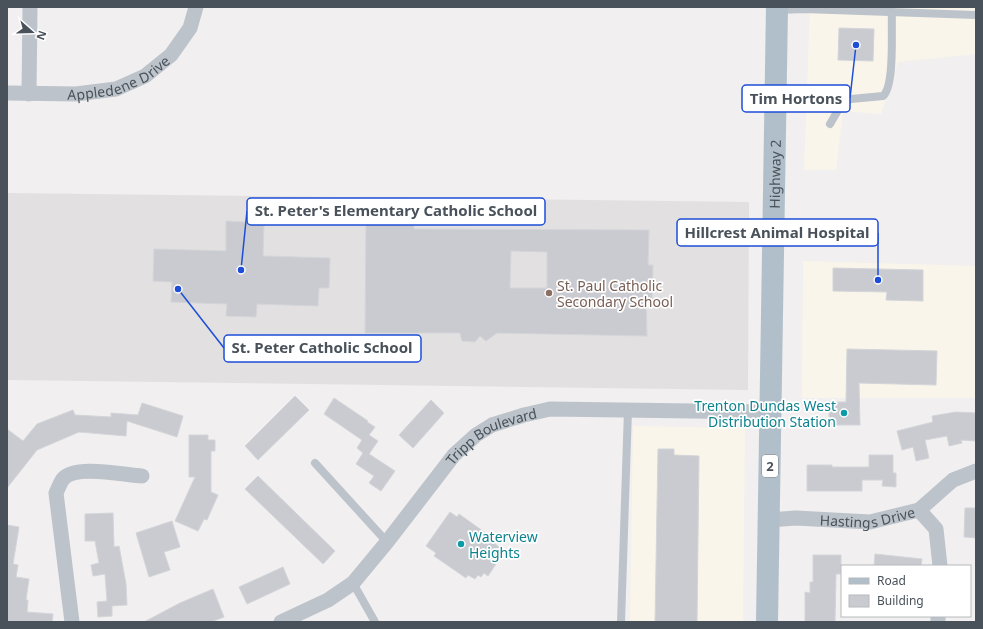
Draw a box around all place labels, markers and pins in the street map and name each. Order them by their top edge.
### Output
callout: Tim Hortons [742,85,850,112]
callout: St. Peter's Elementary Catholic School [247,198,545,225]
callout: Hillcrest Animal Hospital [677,219,878,246]
place label: St. Paul Catholic Secondary School [557,276,673,311]
marker: St. Paul Catholic Secondary School [544,288,554,298]
callout: St. Peter Catholic School [224,335,421,362]
place label: Trenton Dundas West Distribution Station [694,396,836,431]
marker: Trenton Dundas West Distribution Station [839,408,849,418]
place label: Waterview Heights [469,527,538,562]
marker: Waterview Heights [456,539,466,549]

